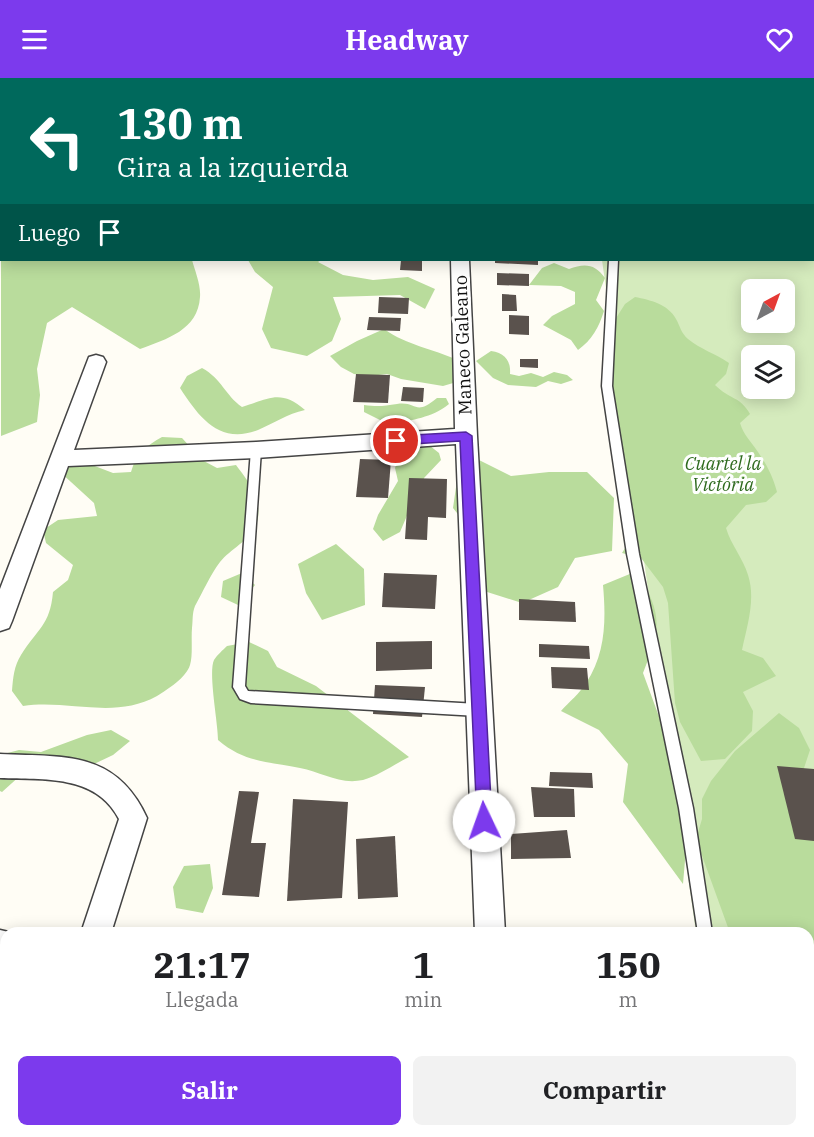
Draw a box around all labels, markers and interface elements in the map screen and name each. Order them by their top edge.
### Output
text: Headway [345,22,469,57]
icon: menu [18,23,51,56]
icon: heart [763,23,796,56]
text: 130 m [117,96,243,151]
icon: left [18,102,96,180]
text: Gira a la izquierda [117,149,349,184]
icon: arrive [93,216,126,249]
text: Luego [18,218,81,247]
street label: Maneco Galeano [449,275,476,415]
north arrow [741,279,795,333]
map controls [741,279,795,399]
button: layers [741,345,795,399]
pin [370,415,421,466]
icon: arrive [379,424,412,457]
park label: Cuartel la Victória [685,452,761,496]
position arrow [452,789,516,853]
text: 21:17 [153,941,251,988]
text: 1 [412,941,434,988]
text: 150 [596,941,661,988]
text: Llegada [165,986,239,1013]
text: min [404,986,442,1013]
text: m [619,986,638,1013]
button: Salir [18,1056,401,1125]
button: Compartir [413,1056,796,1125]

